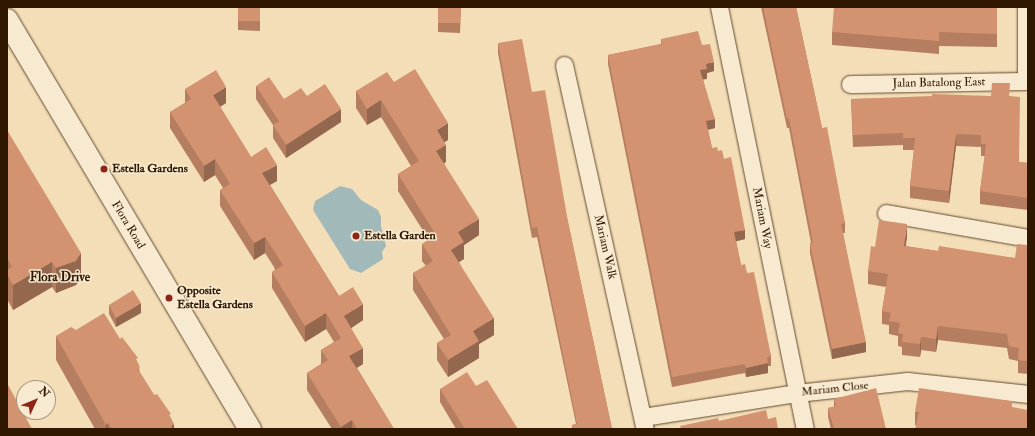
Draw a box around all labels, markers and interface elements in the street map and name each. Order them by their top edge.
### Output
street label: Jalan Batalong East [892,75,986,91]
place label: Estella Gardens [112,162,188,176]
marker: Estella Gardens [99,164,109,174]
street label: Mariam Way [749,186,775,250]
street label: Flora Road [108,198,148,252]
street label: Mariam Walk [591,213,619,281]
place label: Estella Garden [364,229,436,243]
marker: Estella Garden [351,231,361,241]
district label: Flora Drive [30,269,90,285]
place label: Opposite Estella Gardens [177,284,253,312]
marker: Opposite Estella Gardens [164,293,174,303]
street label: Mariam Close [801,378,869,400]
north arrow [16,380,56,420]
text: N [36,384,52,400]

